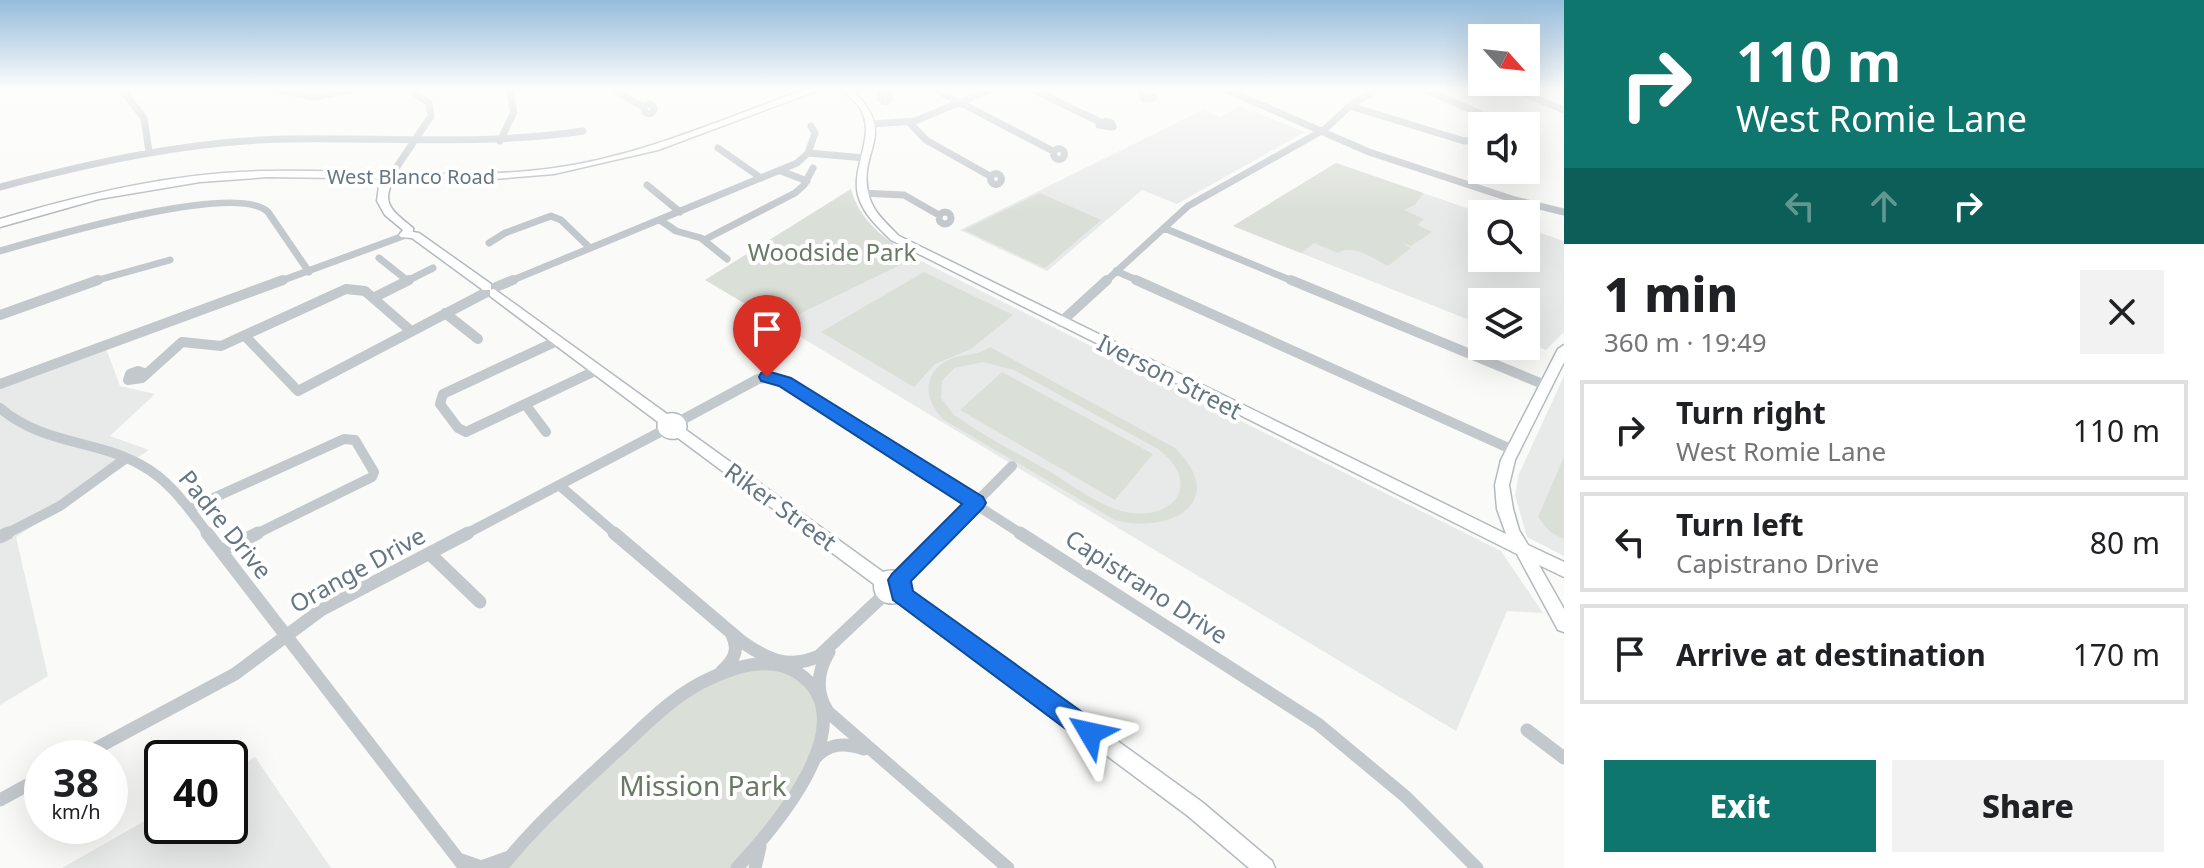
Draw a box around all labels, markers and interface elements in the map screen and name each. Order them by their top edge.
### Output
text: 110 m [1736,22,1901,98]
north arrow [1468,24,1540,96]
map controls [1468,24,1540,360]
icon: right [1604,32,1708,136]
text: West Romie Lane [1736,94,2027,143]
button: sound [1468,112,1540,184]
street label: West Blanco Road [327,163,495,190]
icon: left [1778,184,1822,228]
icon: ahead [1862,184,1906,228]
icon: right [1946,184,1990,228]
button: search [1468,200,1540,272]
park label: Woodside Park [748,235,916,268]
text: 1 min [1604,261,1738,326]
button: close [2080,270,2164,354]
button: layers [1468,288,1540,360]
pin [733,295,801,377]
icon: arrive [745,307,789,351]
text: 360 m · 19:49 [1604,324,1767,360]
street label: Iverson Street [1092,325,1248,427]
text: Turn right [1676,392,1826,433]
icon: right [1608,408,1652,452]
text: 110 m [2073,410,2160,451]
text: West Romie Lane [1676,433,1886,469]
street label: Riker Street [718,454,844,558]
street label: Padre Drive [172,463,280,585]
text: Turn left [1676,504,1804,545]
street label: Orange Drive [283,518,431,620]
icon: left [1608,520,1652,564]
street label: Capistrano Drive [1059,521,1235,651]
text: 80 m [2090,522,2160,563]
text: Capistrano Drive [1676,545,1879,581]
icon: arrive [1608,632,1652,676]
text: Arrive at destination [1676,634,1986,675]
text: 170 m [2073,634,2160,675]
position arrow [1048,691,1132,775]
speed limit sign: 40 [144,740,248,844]
text: 38 [53,754,99,809]
button: Exit [1604,760,1876,852]
button: Share [1892,760,2164,852]
park label: Mission Park [619,766,787,804]
text: km/h [51,798,101,825]

